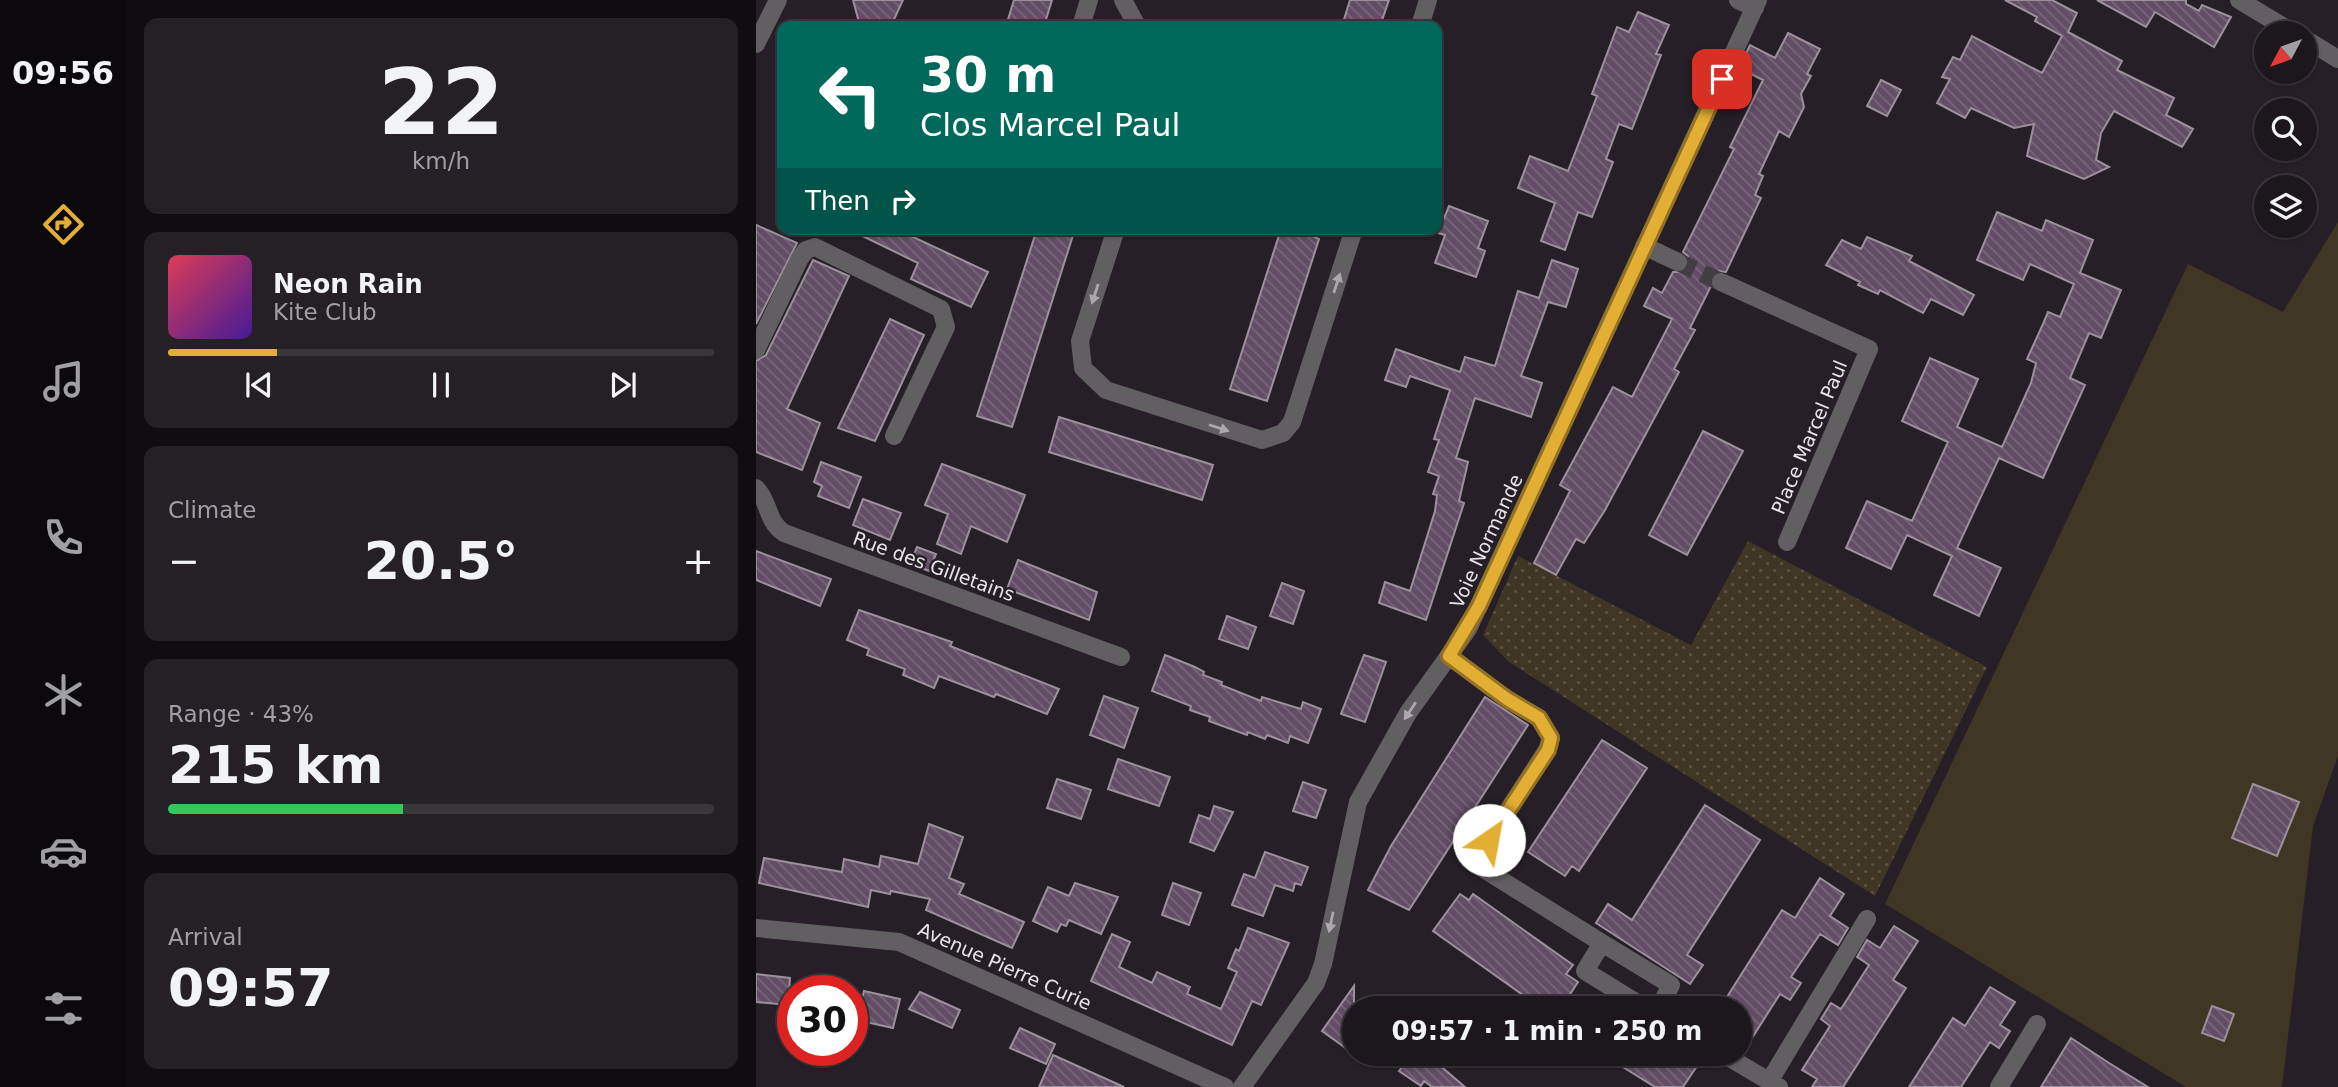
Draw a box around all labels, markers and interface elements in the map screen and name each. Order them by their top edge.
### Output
north arrow [2254,21,2317,84]
map controls [2254,21,2317,238]
text: 30 m [920,47,1056,104]
icon: left [805,49,896,140]
pin [1692,49,1752,109]
text: 22 [378,50,504,155]
text: 09:56 [12,54,114,92]
icon: arrive [1703,60,1741,98]
button: search [2254,98,2317,161]
text: Clos Marcel Paul [920,106,1180,144]
text: km/h [412,148,470,174]
button: layers [2254,175,2317,238]
icon: right [884,182,922,220]
text: Then [805,186,870,216]
icon: directions [39,200,88,249]
text: Neon Rain [273,269,423,299]
one-way arrow [1332,272,1343,293]
one-way arrow [1089,284,1100,305]
text: Kite Club [273,299,377,325]
icon: music [39,357,88,406]
street label: Place Marcel Paul [1767,357,1851,517]
icon: previous [240,366,278,404]
icon: pause [422,366,460,404]
icon: next [604,366,642,404]
one-way arrow [1209,423,1230,434]
street label: Voie Normande [1445,470,1527,612]
text: Climate [168,497,257,523]
icon: phone [39,513,88,562]
street label: Rue des Gilletains [850,527,1018,605]
text: 20.5° [364,531,518,591]
text: − [168,539,200,583]
text: + [682,539,714,583]
icon: climate [39,670,88,719]
text: Range · 43% [168,701,314,727]
one-way arrow [1403,702,1416,721]
text: 215 km [168,735,383,795]
position arrow [1452,803,1526,877]
icon: car [39,827,88,876]
one-way arrow [1325,911,1336,933]
street label: Avenue Pierre Curie [915,918,1095,1014]
text: Arrival [168,924,243,950]
text: 09:57 [168,958,334,1018]
speed limit sign: 30 [777,975,868,1066]
icon: filters [39,984,88,1033]
text: 09:57 · 1 min · 250 m [1392,1016,1702,1046]

